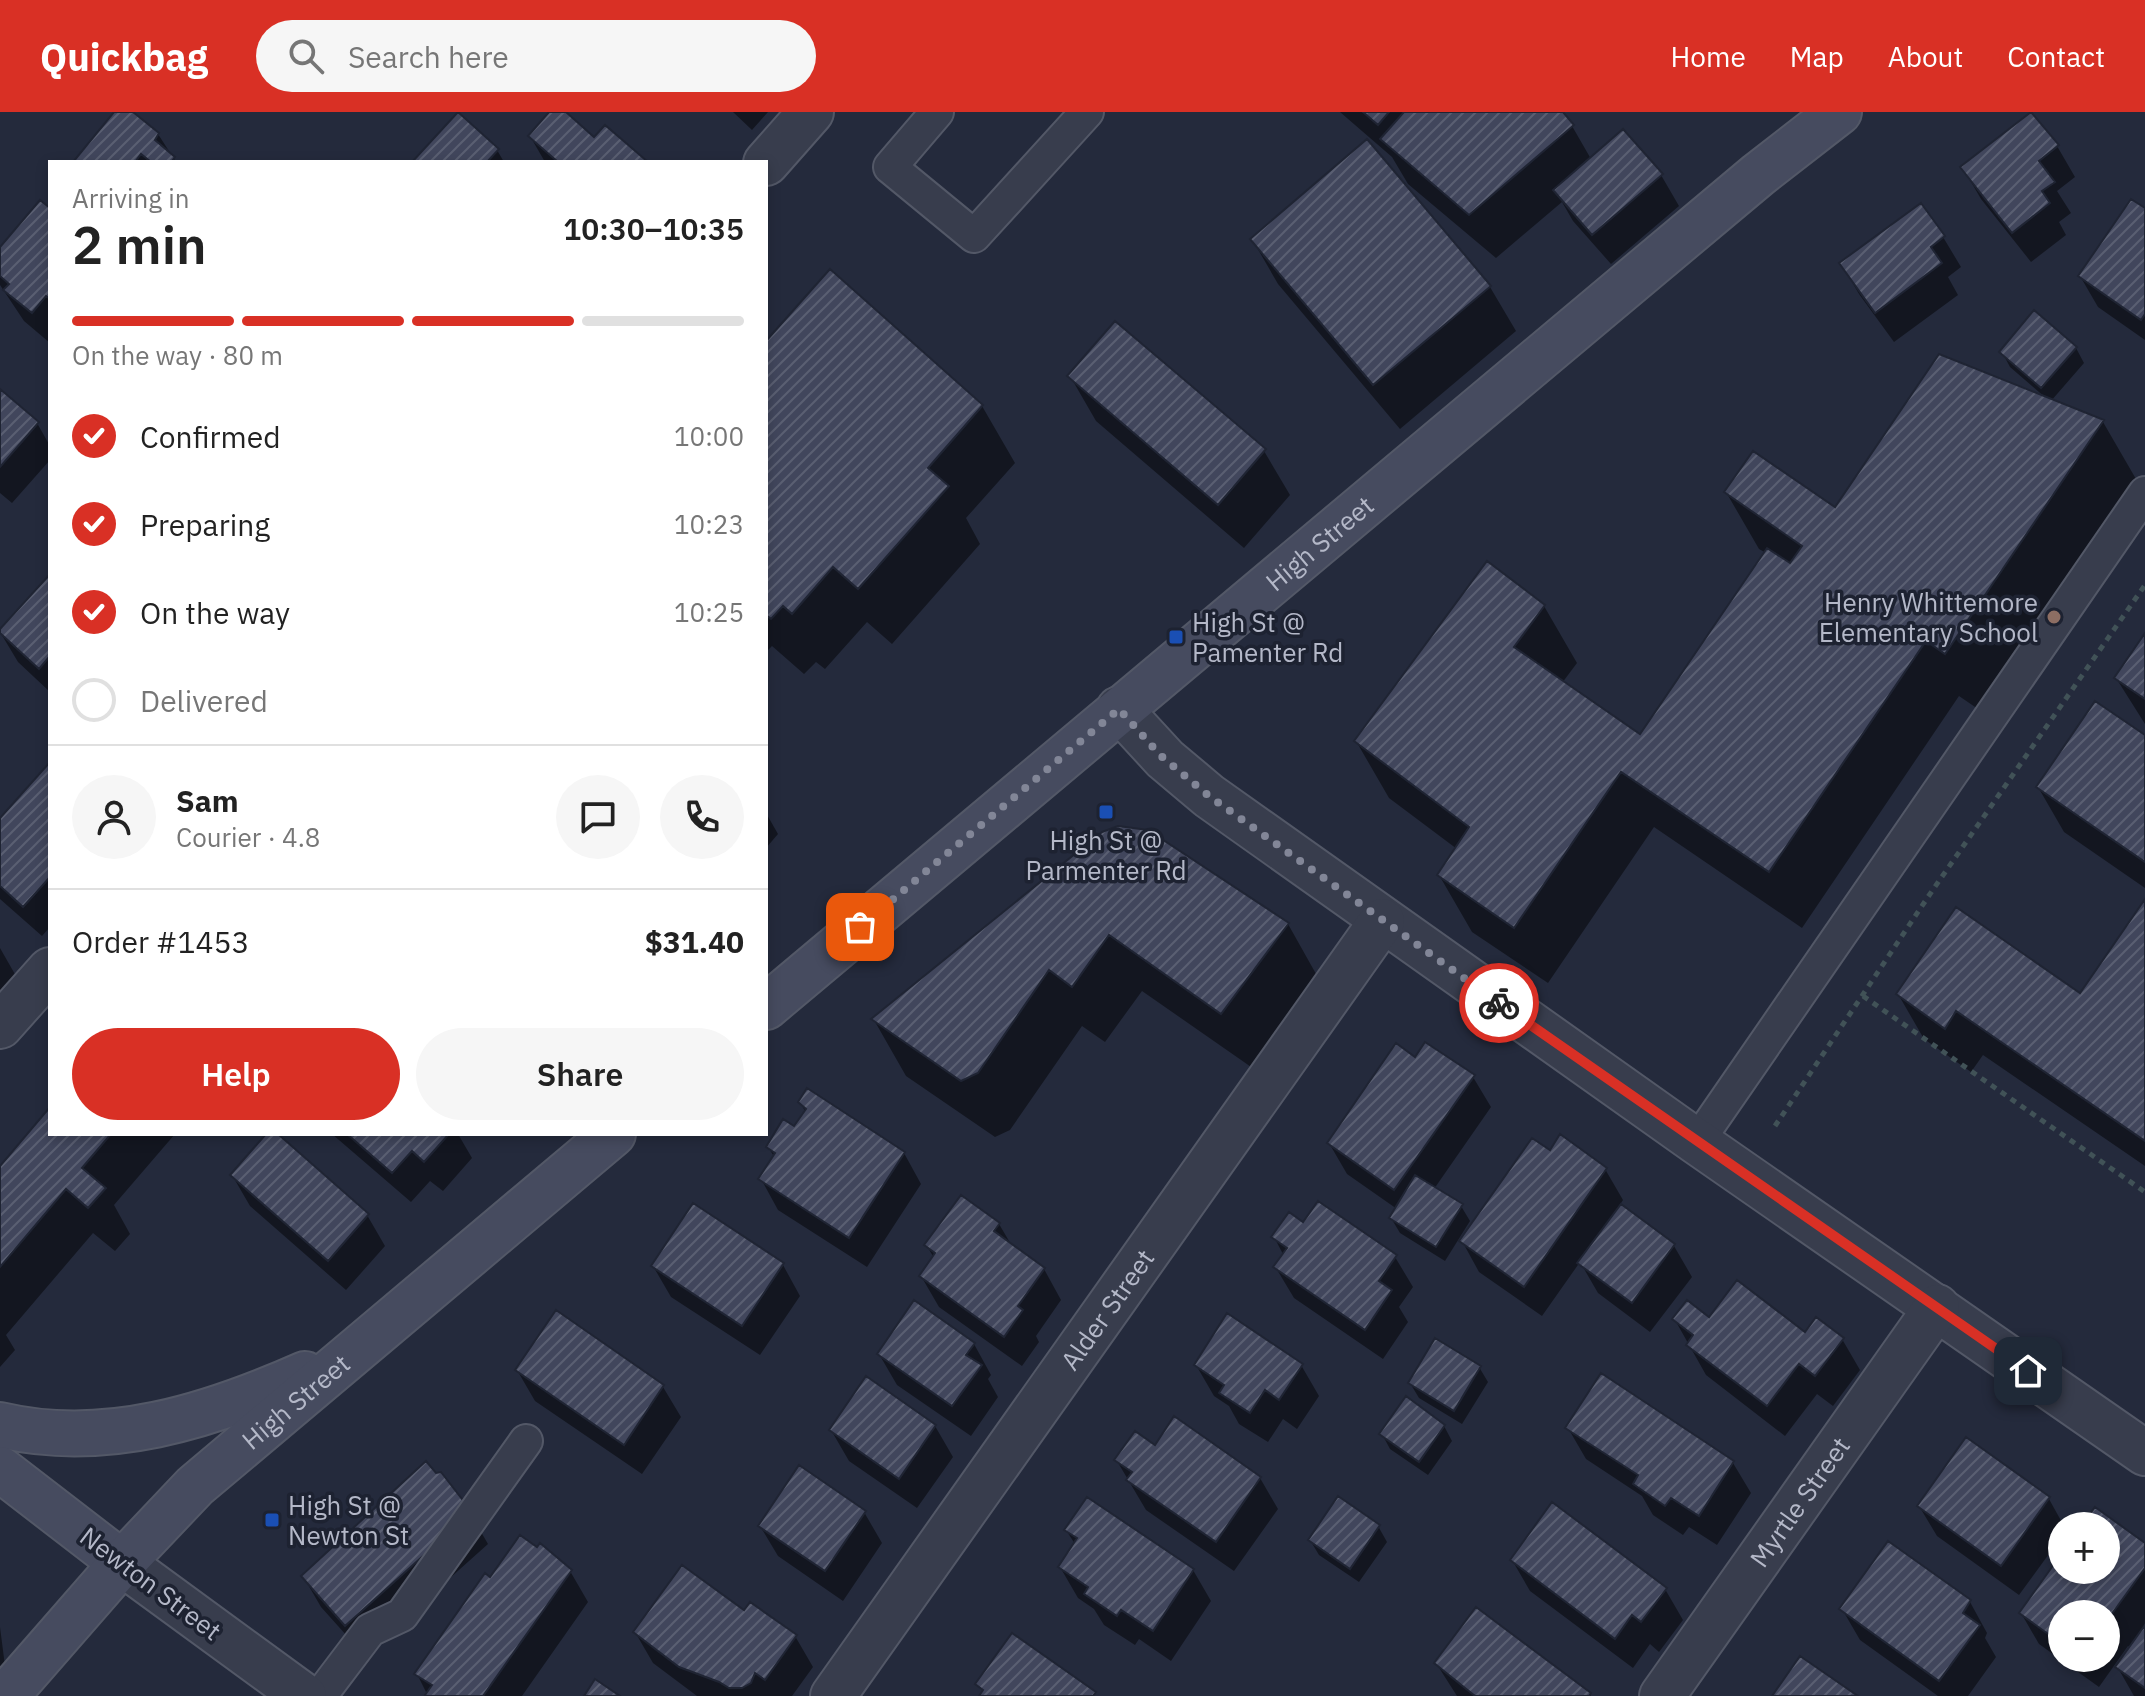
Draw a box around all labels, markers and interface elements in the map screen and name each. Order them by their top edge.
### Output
search box [256,20,816,92]
text: Quickbag [40,32,208,81]
icon: search [284,34,328,78]
text: Search here [348,37,509,76]
text: Home [1670,38,1746,75]
text: Map [1790,38,1844,75]
text: About [1888,38,1963,75]
text: Contact [2007,38,2105,75]
text: Arriving in [72,181,189,215]
text: 10:30–10:35 [563,209,744,248]
text: 2 min [72,211,207,278]
text: On the way · 80 m [72,338,283,372]
icon: check [72,414,116,458]
text: Confirmed [140,417,281,456]
text: 10:00 [674,419,744,453]
street label: High Street [1258,488,1380,598]
icon: check [72,502,116,546]
text: Preparing [140,505,270,544]
text: 10:23 [674,507,744,541]
place label: Henry Whittemore Elementary School [1819,585,2038,649]
icon: check [72,590,116,634]
text: On the way [140,593,290,632]
text: 10:25 [674,595,744,629]
place label: High St @ Pamenter Rd [1192,605,1343,669]
marker: Henry Whittemore Elementary School [2045,608,2063,626]
marker: High St @ Pamenter Rd [1167,628,1185,646]
text: Delivered [140,681,268,720]
button: person [72,775,156,859]
button: chat [556,775,640,859]
button: phone [660,775,744,859]
text: Sam [176,781,239,820]
marker: High St @ Parmenter Rd [1097,803,1115,821]
text: Courier · 4.8 [176,820,320,854]
place label: High St @ Parmenter Rd [1026,823,1186,887]
pin [826,893,894,961]
icon: bag [838,905,882,949]
text: Order #1453 [72,922,249,961]
text: $31.40 [645,922,744,961]
courier [1459,963,1539,1043]
icon: bike [1477,981,1521,1025]
button: Help [72,1028,400,1120]
button: Share [416,1028,744,1120]
street label: Alder Street [1053,1242,1161,1376]
pin [1994,1337,2062,1405]
street label: High Street [235,1346,357,1457]
icon: home [2006,1349,2050,1393]
street label: Myrtle Street [1742,1430,1857,1573]
place label: High St @ Newton St [288,1488,409,1552]
marker: High St @ Newton St [263,1511,281,1529]
map controls [2048,1512,2120,1672]
button: + [2048,1512,2120,1584]
street label: Newton Street [74,1519,228,1647]
button: − [2048,1600,2120,1672]

